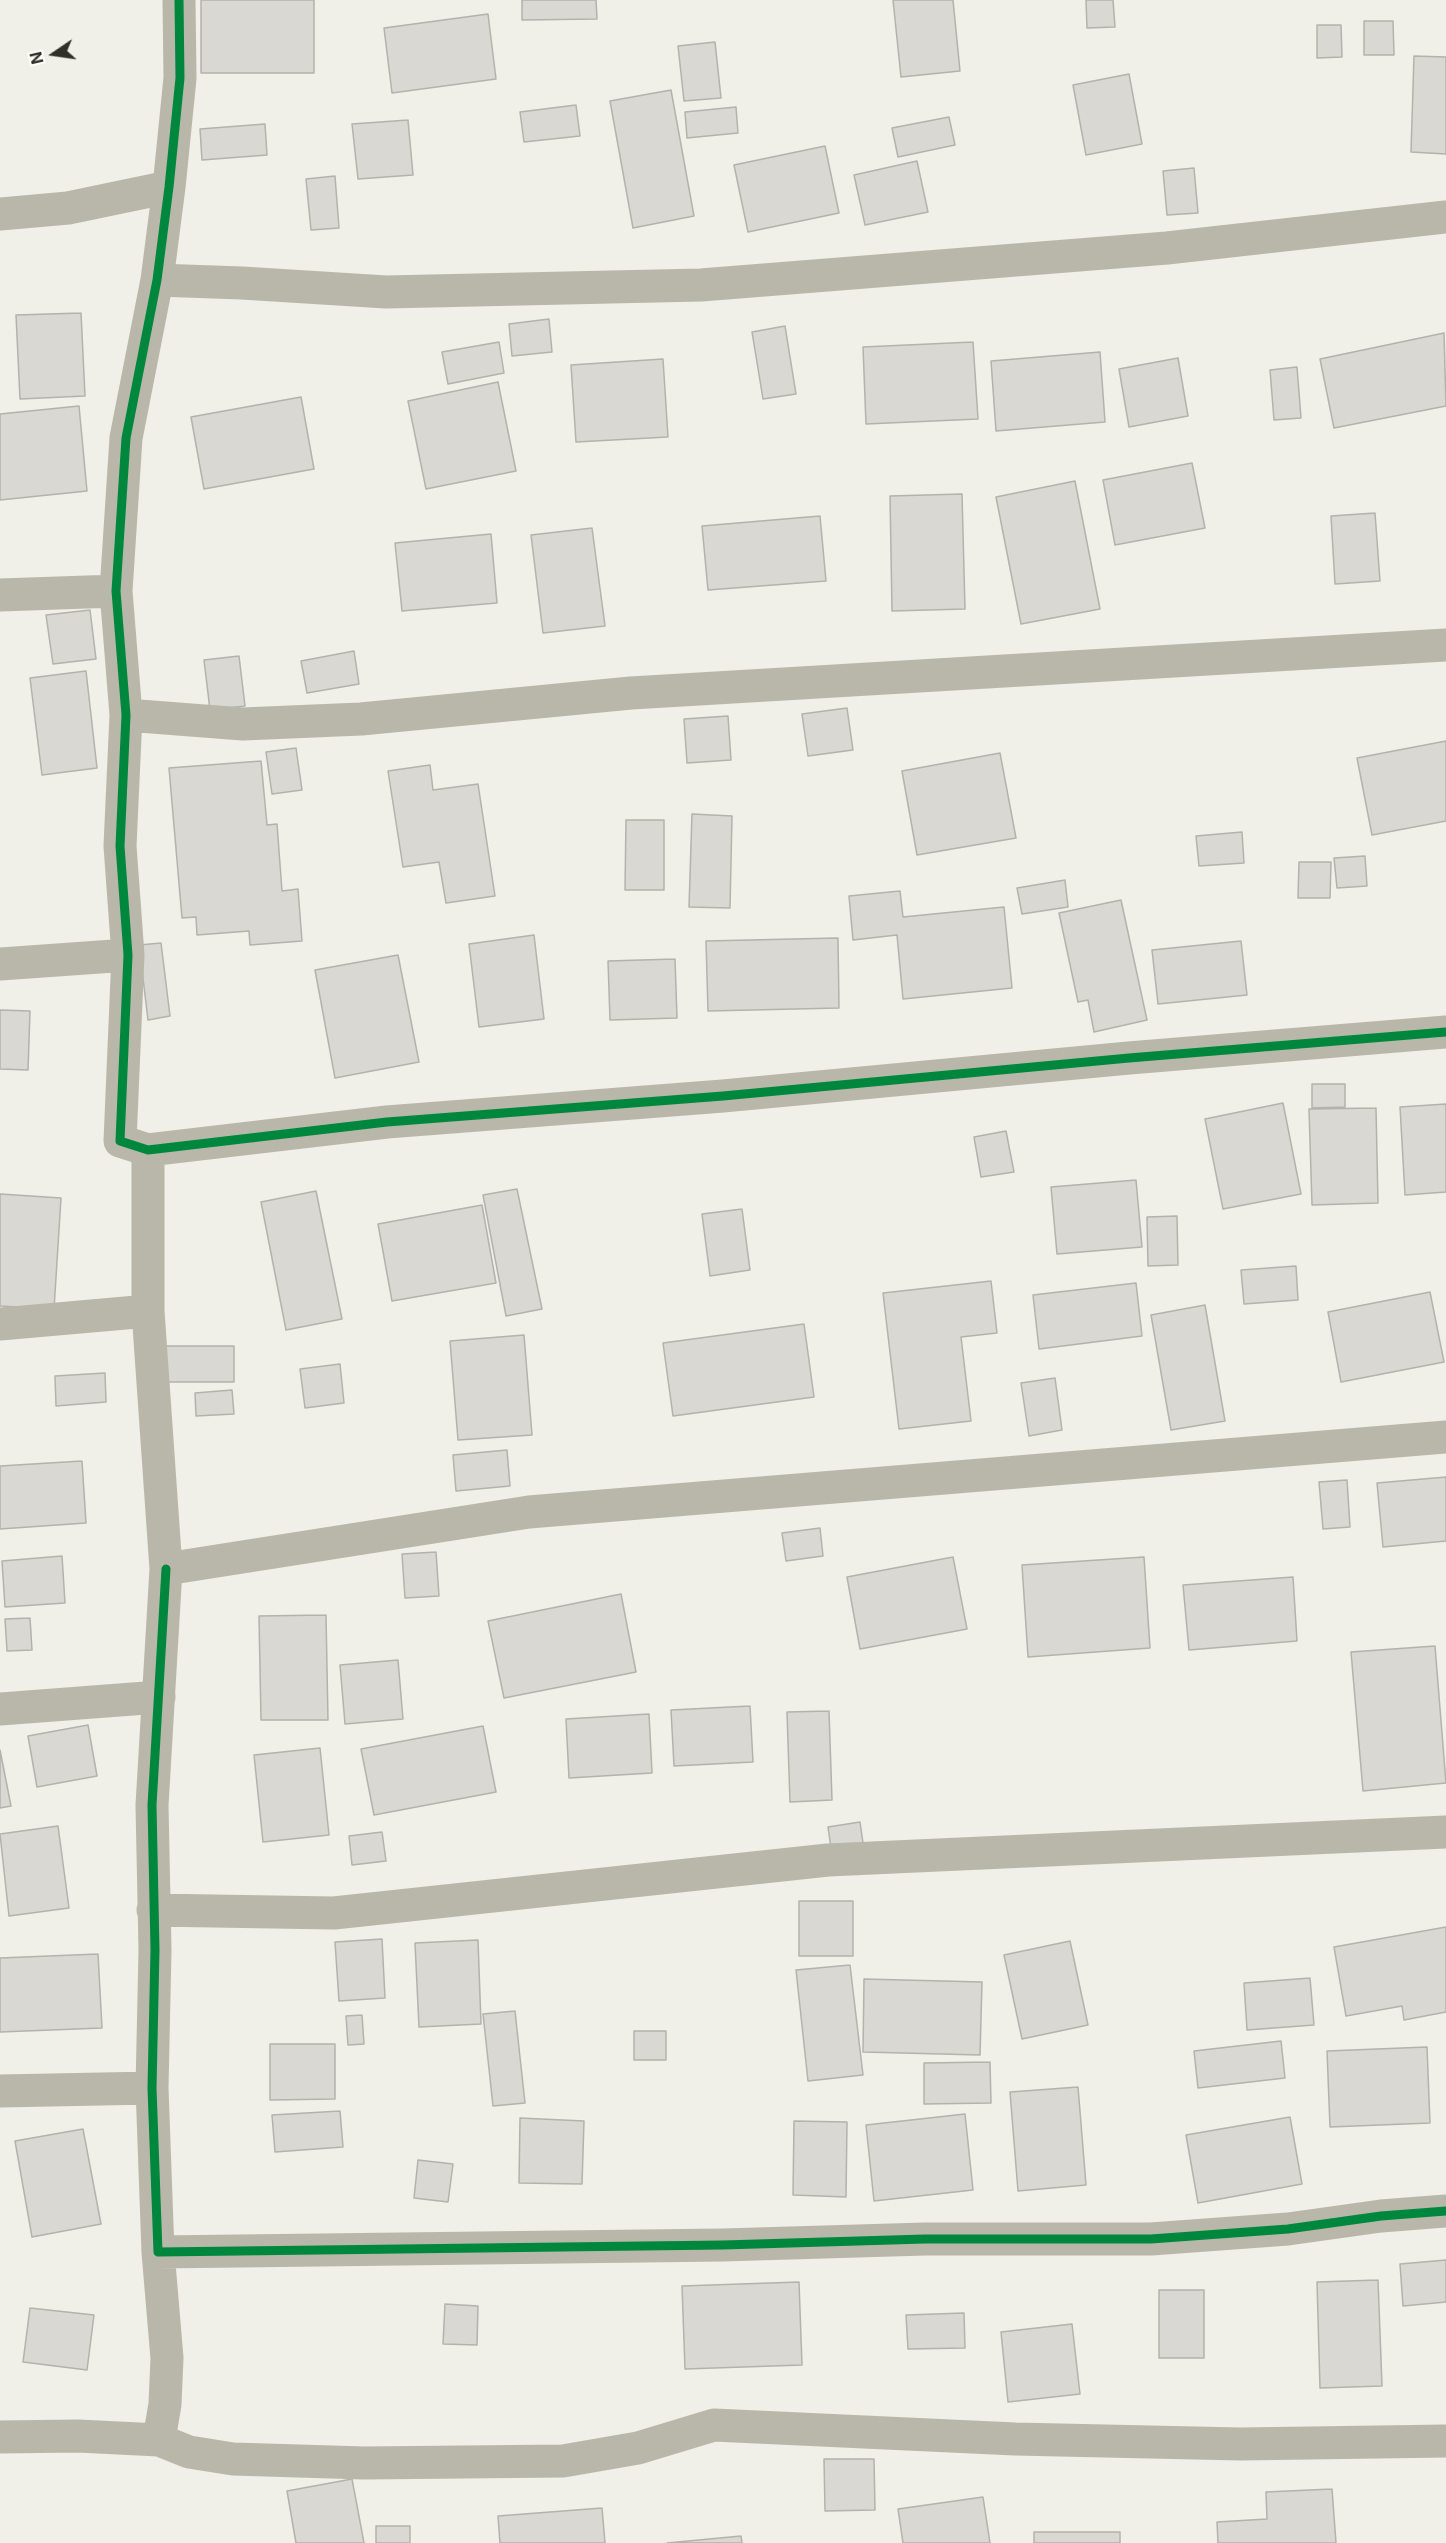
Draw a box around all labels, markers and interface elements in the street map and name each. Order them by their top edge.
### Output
north arrow [24,24,84,84]
text: N [25,50,48,66]

